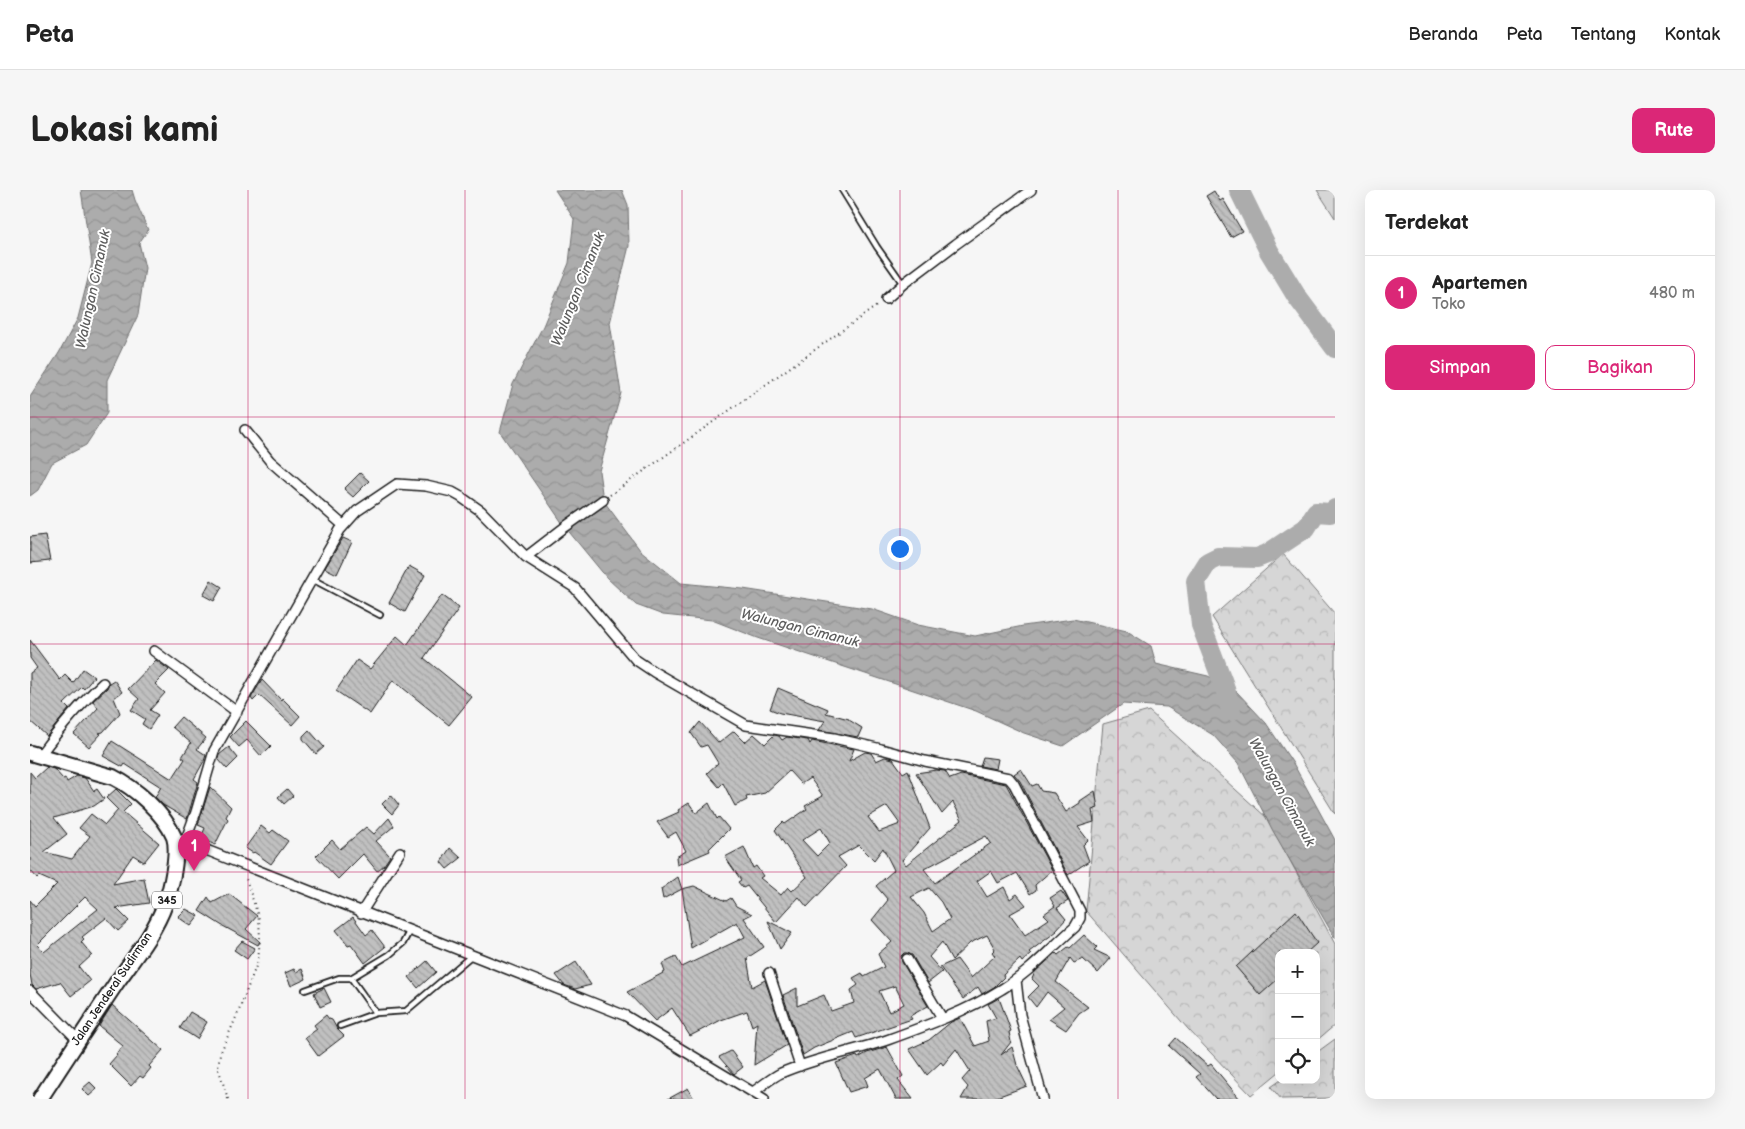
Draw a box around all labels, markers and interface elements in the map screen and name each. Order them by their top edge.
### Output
text: Peta [25,20,74,49]
text: Beranda [1408,24,1478,45]
text: Peta [1506,24,1543,45]
text: Tentang [1571,24,1636,45]
text: Kontak [1664,24,1720,45]
button: Rute [1632,108,1715,153]
text: Lokasi kami [30,109,219,152]
text: Terdekat [1385,210,1469,235]
water label: Walungan Cimanuk [72,227,114,350]
water label: Walungan Cimanuk [547,229,609,348]
text: Apartemen [1432,272,1528,295]
text: 1 [1398,284,1404,303]
text: 480 m [1649,284,1695,303]
text: Toko [1432,295,1466,314]
button: Simpan [1385,345,1535,390]
button: Bagikan [1545,345,1695,390]
your location [887,536,913,562]
water label: Walungan Cimanuk [739,605,862,651]
water label: Walungan Cimanuk [1245,735,1319,850]
pin: 1 [178,830,210,871]
road number: 345 [152,892,182,908]
street label: Jalan Jenderal Sudirman [68,929,156,1049]
map controls [1275,949,1320,1084]
button: + [1275,949,1320,994]
button: − [1275,994,1320,1039]
button: locate [1275,1039,1320,1084]

